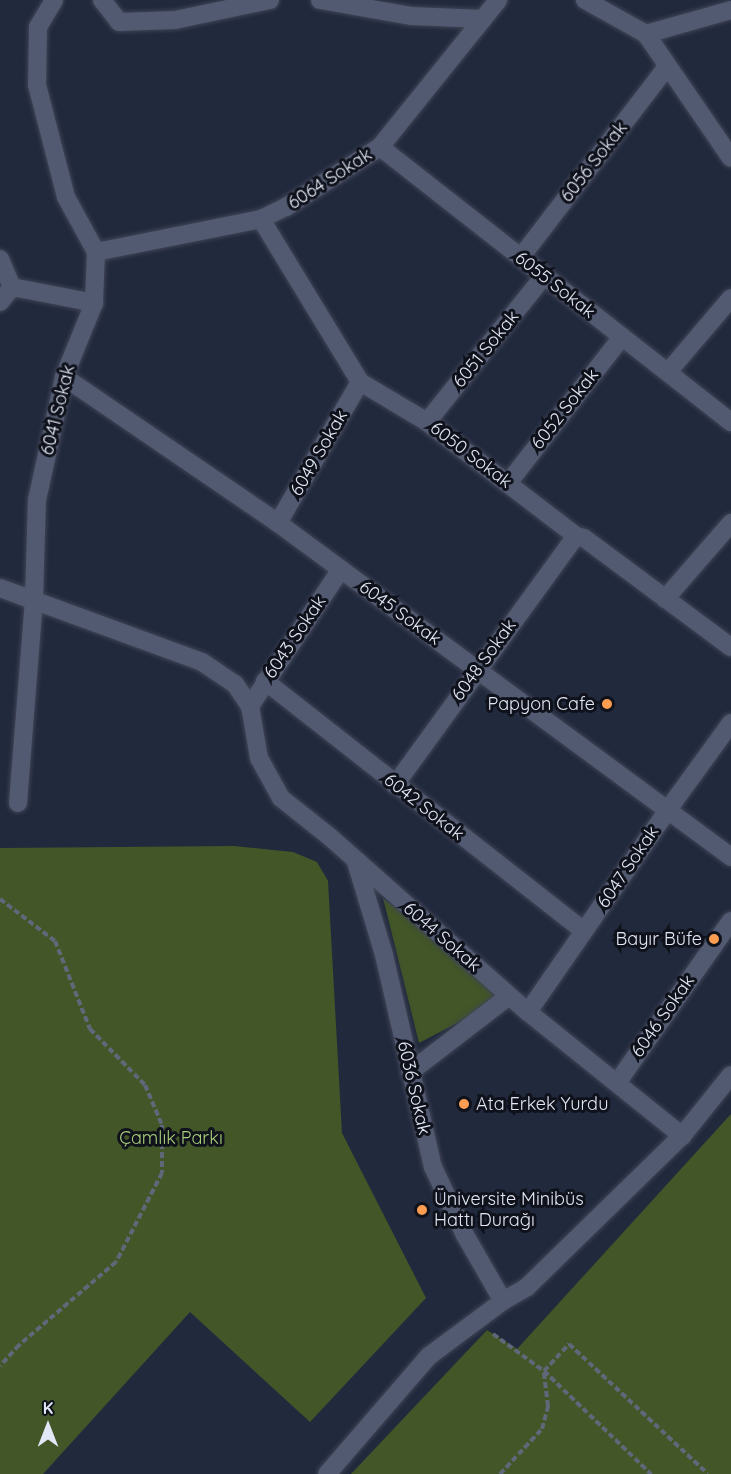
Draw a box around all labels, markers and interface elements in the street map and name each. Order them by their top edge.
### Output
street label: 6056 Sokak [556,118,632,206]
street label: 6064 Sokak [284,144,376,214]
street label: 6055 Sokak [511,247,599,323]
street label: 6051 Sokak [448,306,524,392]
street label: 6041 Sokak [36,363,80,457]
street label: 6052 Sokak [527,364,603,454]
street label: 6049 Sokak [286,406,352,500]
street label: 6050 Sokak [426,417,516,493]
street label: 6045 Sokak [355,576,445,650]
street label: 6043 Sokak [259,591,331,683]
street label: 6048 Sokak [447,615,521,705]
place label: Papyon Cafe [488,693,595,715]
marker: Papyon Cafe [600,697,614,711]
street label: 6042 Sokak [380,769,468,845]
street label: 6047 Sokak [593,822,663,912]
street label: 6044 Sokak [399,898,485,976]
place label: Bayır Büfe [616,928,702,950]
marker: Bayır Büfe [707,932,721,946]
street label: 6046 Sokak [627,971,699,1061]
street label: 6036 Sokak [393,1039,435,1137]
place label: Ata Erkek Yurdu [476,1093,608,1115]
marker: Ata Erkek Yurdu [457,1097,471,1111]
park label: Çamlık Parkı [119,1127,223,1149]
place label: Üniversite Minibüs Hattı Durağı [434,1189,584,1232]
marker: Üniversite Minibüs Hattı Durağı [415,1203,429,1217]
north arrow [18,1396,78,1456]
text: K [43,1398,53,1418]

